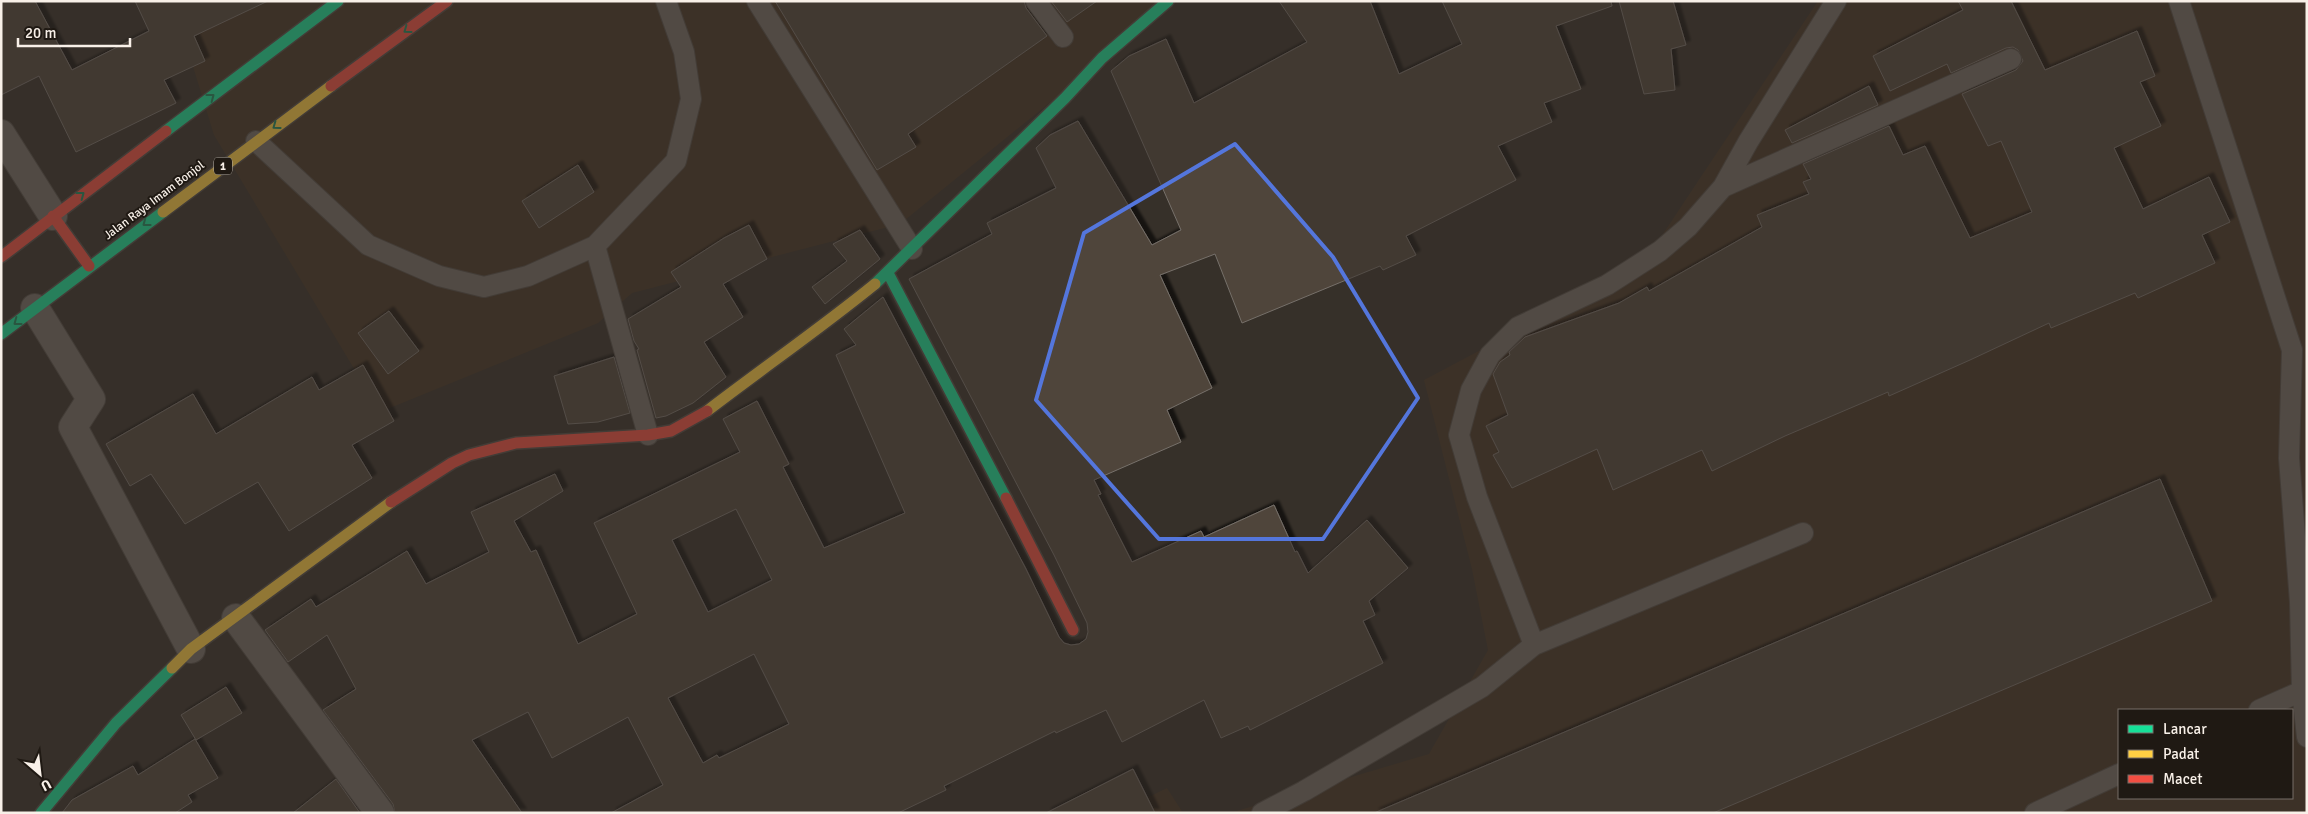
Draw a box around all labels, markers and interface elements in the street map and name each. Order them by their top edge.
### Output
scale bar [18,15,130,47]
text: 20 m [25,24,56,42]
one-way arrow [403,24,413,33]
one-way arrow [205,94,215,103]
one-way arrow [272,120,282,129]
street label: Jalan Raya Imam Bonjol [101,157,208,243]
road number: 1 [214,158,232,175]
one-way arrow [75,192,84,200]
one-way arrow [142,217,152,226]
one-way arrow [13,316,23,325]
legend [2118,709,2293,799]
text: Lancar [2163,720,2207,738]
text: Padat [2163,745,2199,763]
north arrow [15,749,65,799]
text: Macet [2163,770,2202,788]
text: U [38,775,54,795]

